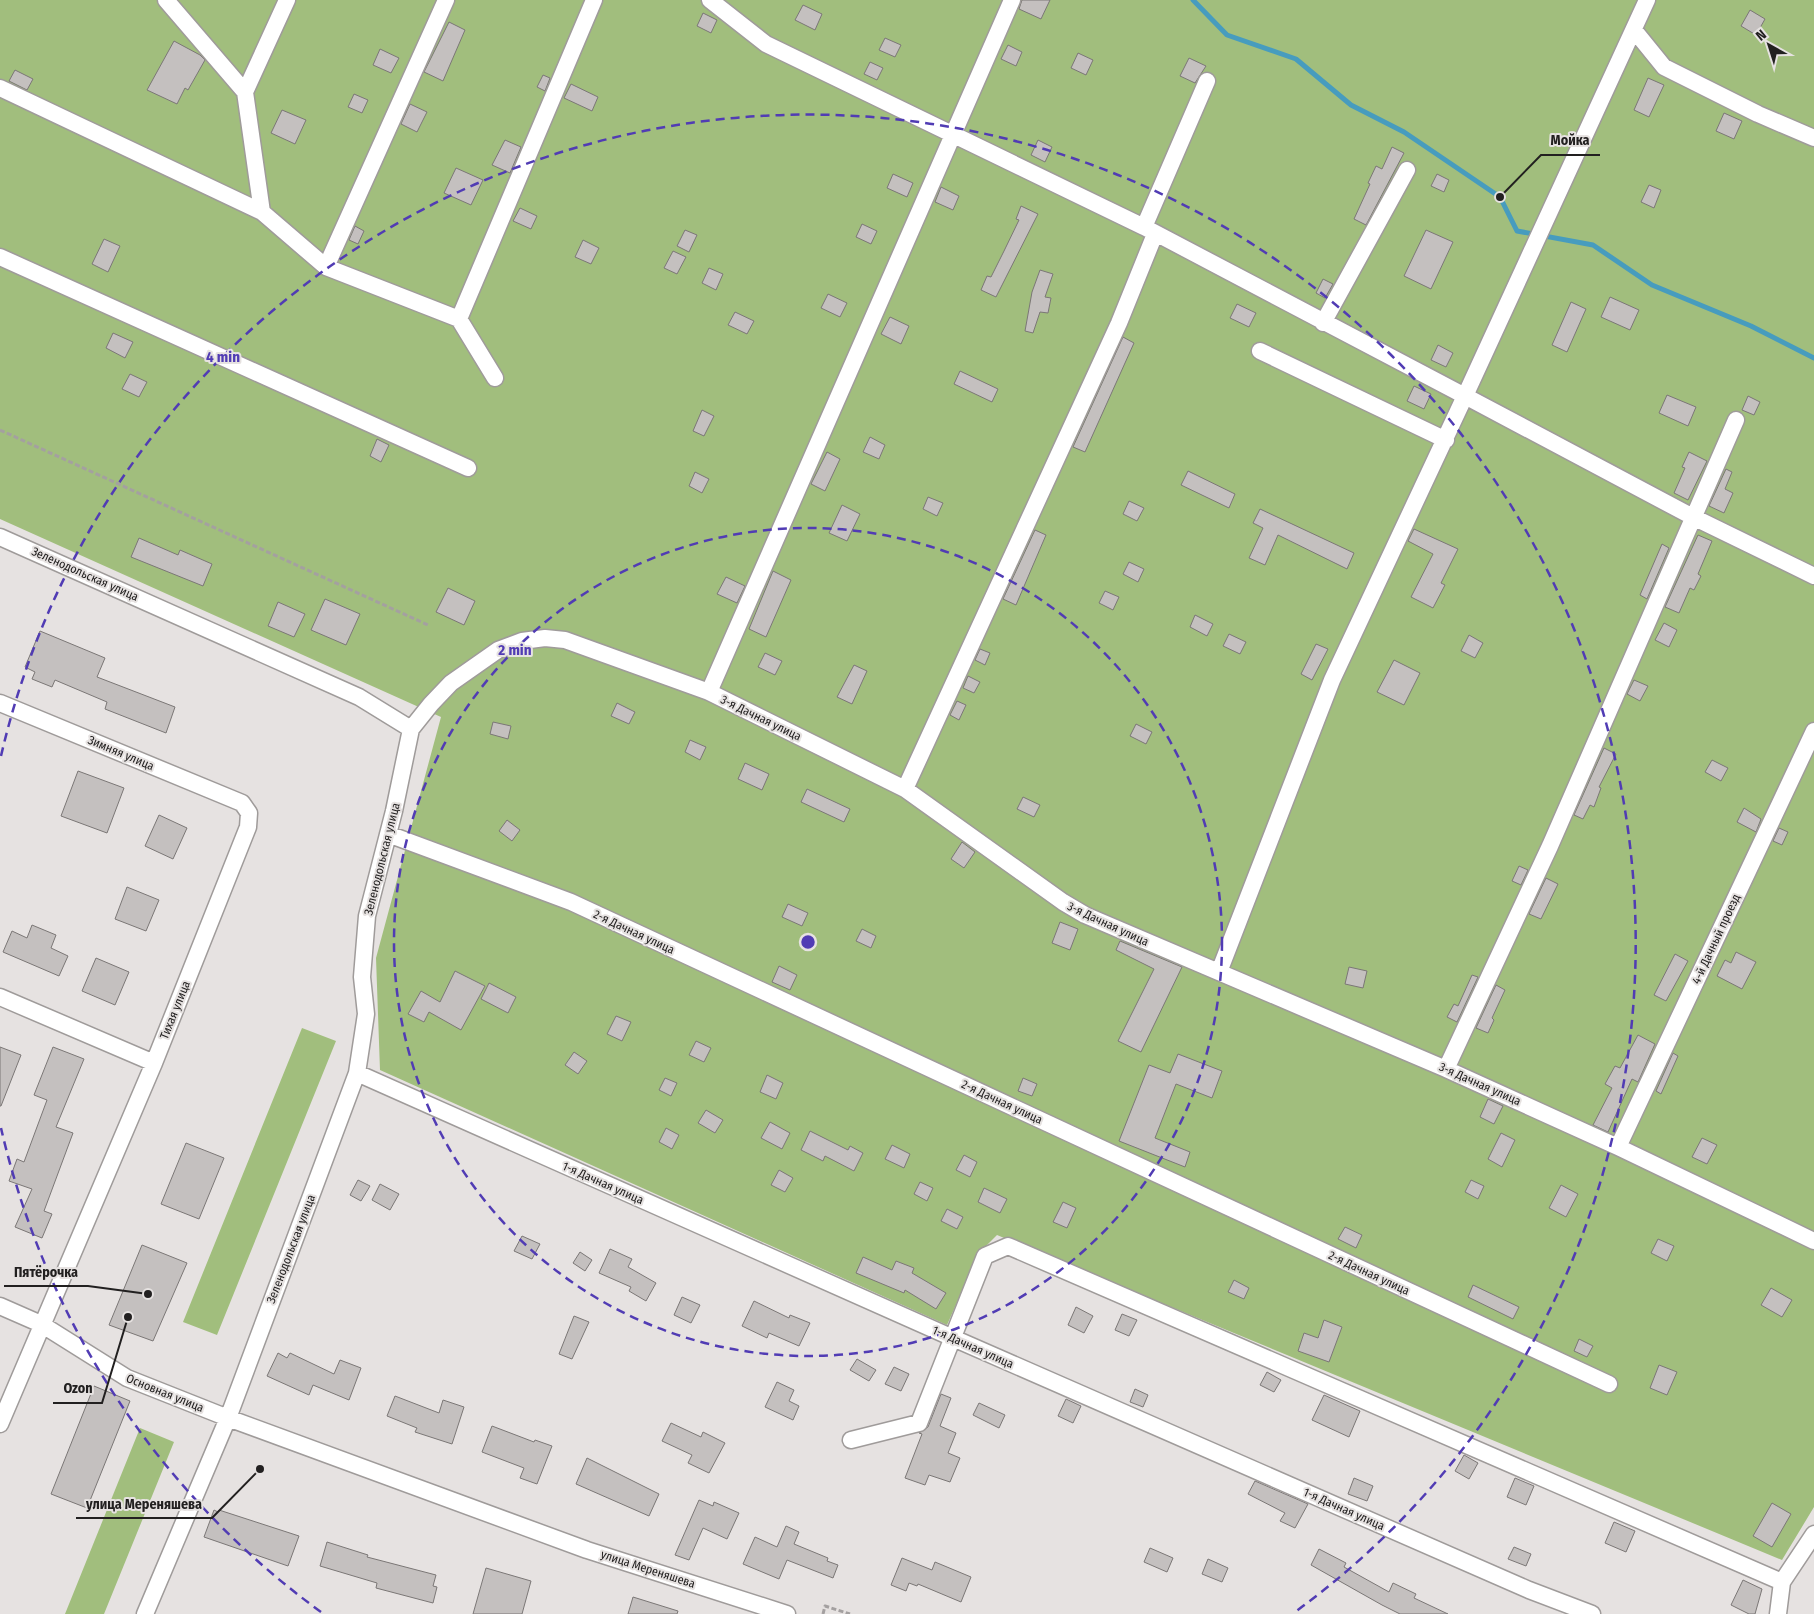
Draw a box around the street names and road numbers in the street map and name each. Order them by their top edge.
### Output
street label: Зеленодольская улица [29,544,141,604]
street label: 3-я Дачная улица [718,692,804,744]
street label: Зимняя улица [86,733,156,773]
street label: Зеленодольская улица [361,801,403,917]
street label: 4-й Дачный проезд [1689,892,1743,986]
street label: 3-я Дачная улица [1065,899,1151,949]
street label: 2-я Дачная улица [591,907,677,957]
street label: Тихая улица [157,979,193,1041]
street label: 3-я Дачная улица [1437,1060,1523,1108]
street label: 2-я Дачная улица [959,1077,1045,1127]
street label: 1-я Дачная улица [560,1159,646,1207]
street label: Зеленодольская улица [264,1193,318,1305]
street label: 2-я Дачная улица [1326,1248,1412,1298]
street label: 1-я Дачная улица [930,1323,1016,1371]
street label: Основная улица [124,1371,206,1415]
street label: 1-я Дачная улица [1301,1485,1387,1533]
street label: улица Мереняшева [599,1547,697,1591]

